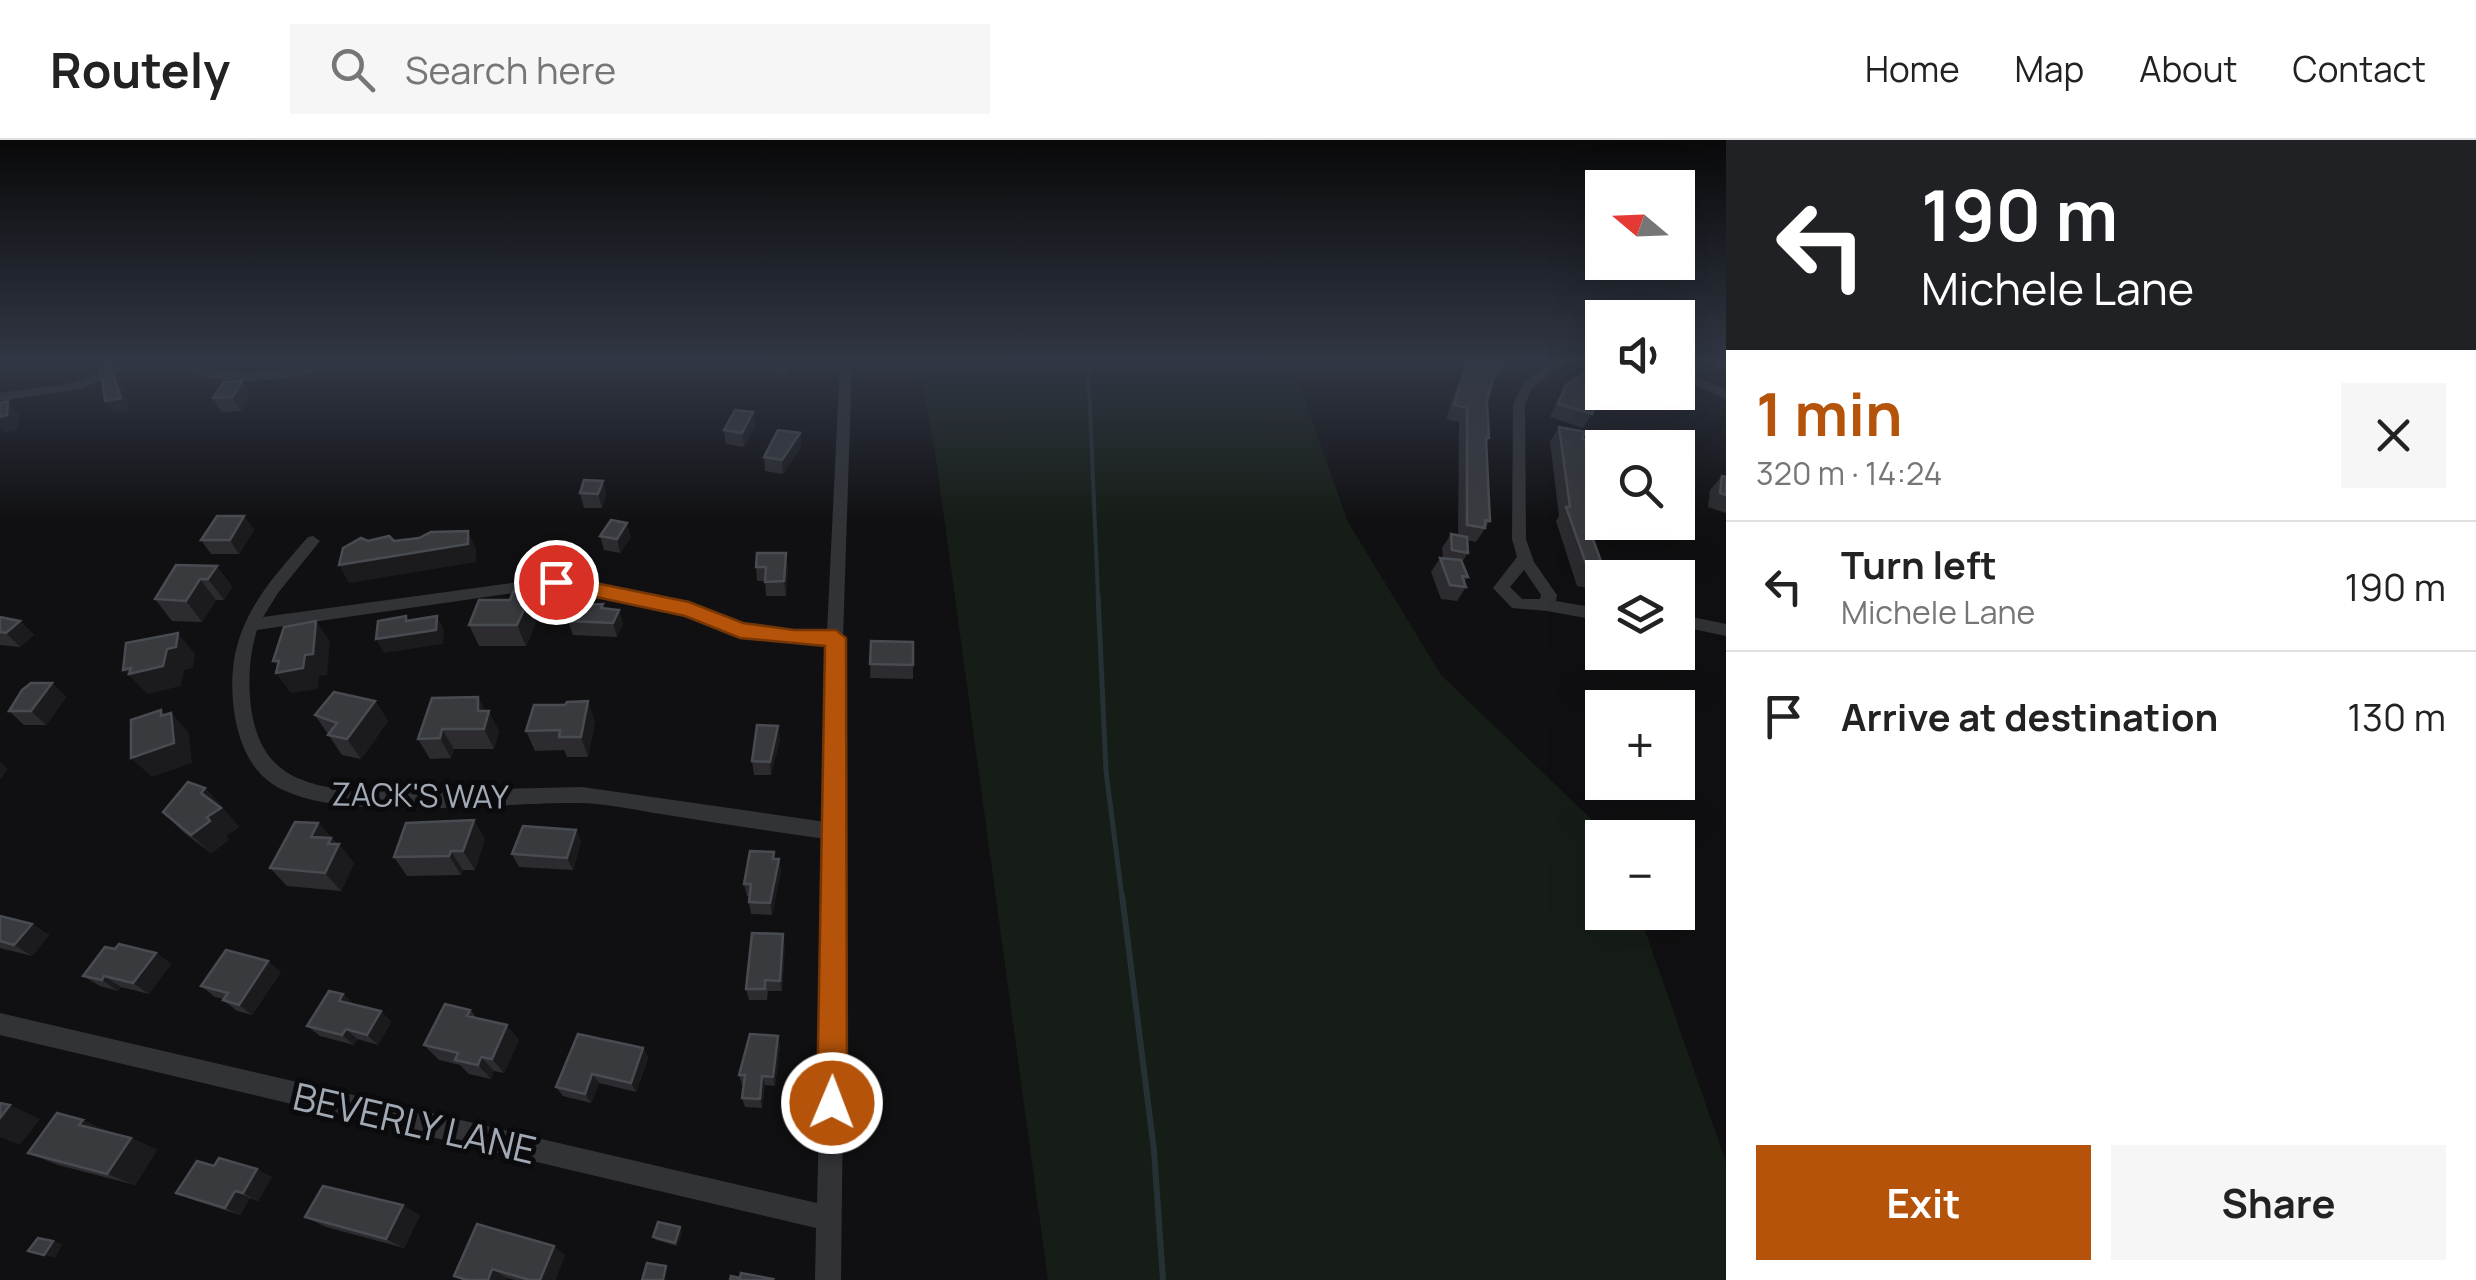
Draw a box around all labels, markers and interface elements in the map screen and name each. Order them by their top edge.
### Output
search box [290,24,990,114]
text: Routely [50,37,230,102]
icon: search [325,42,380,97]
text: Search here [405,43,616,95]
text: Home [1865,45,1960,93]
text: Map [2015,45,2084,93]
text: About [2139,45,2238,93]
text: Contact [2293,45,2426,93]
text: 190 m [1921,166,2118,262]
north arrow [1585,170,1695,280]
map controls [1585,170,1695,930]
icon: left [1756,180,1886,310]
text: Michele Lane [1921,257,2194,319]
button: sound [1585,300,1695,410]
text: 1 min [1756,372,1903,454]
button: close [2341,383,2446,488]
button: search [1585,430,1695,540]
text: 320 m · 14:24 [1756,451,1942,495]
text: Turn left [1841,538,1997,590]
pin [514,540,599,625]
icon: arrive [529,555,584,610]
icon: left [1756,559,1811,614]
button: layers [1585,560,1695,670]
text: 190 m [2345,560,2446,612]
text: Michele Lane [1841,590,2035,634]
icon: arrive [1756,689,1811,744]
button: + [1585,690,1695,800]
text: Arrive at destination [1841,690,2218,742]
text: 130 m [2347,690,2446,742]
street label: ZACK'S WAY [331,771,509,819]
button: − [1585,820,1695,930]
position arrow [780,1051,884,1155]
street label: BEVERLY LANE [289,1069,541,1175]
button: Exit [1756,1145,2091,1260]
button: Share [2111,1145,2446,1260]

